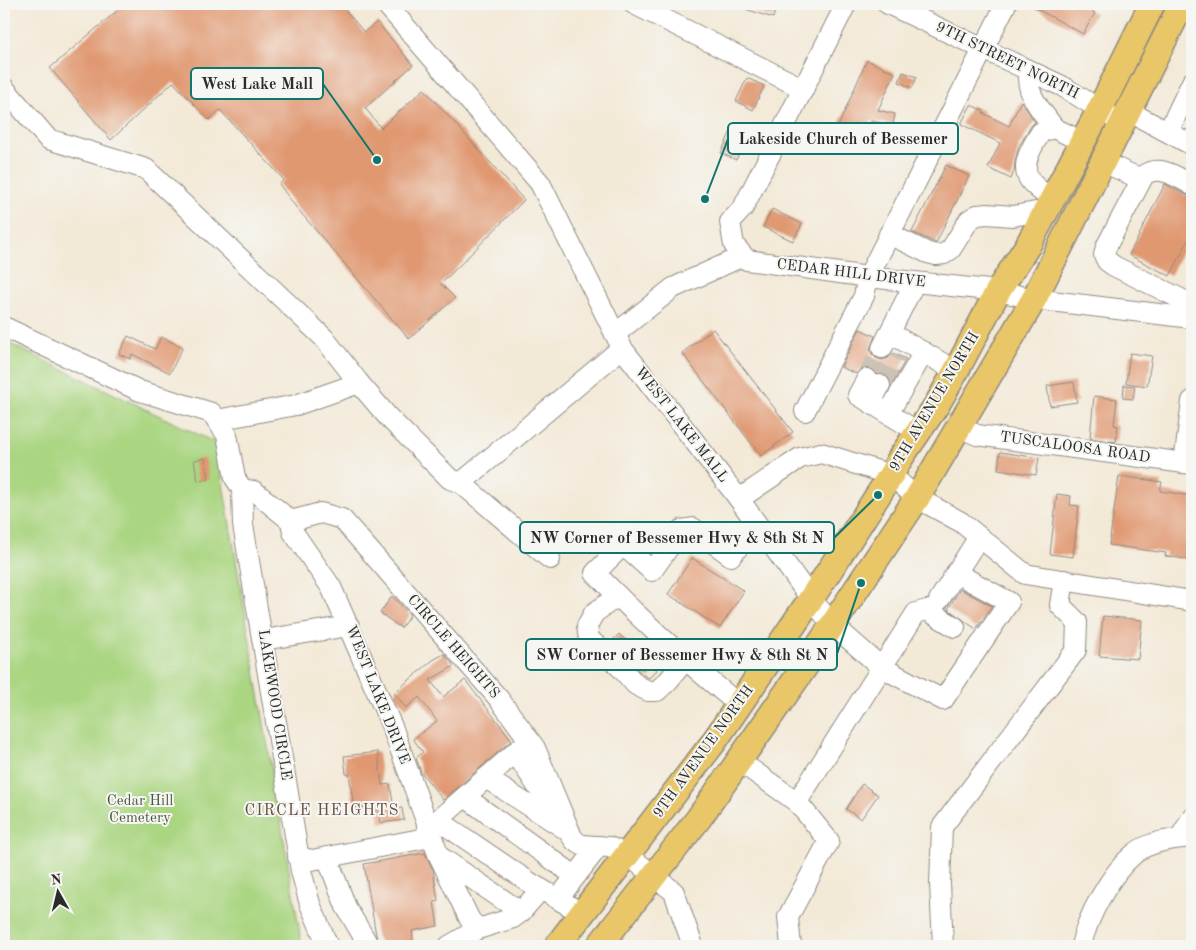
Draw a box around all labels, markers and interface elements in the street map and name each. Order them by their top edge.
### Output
street label: 9TH STREET NORTH [933,20,1081,102]
callout: West Lake Mall [191,68,323,99]
text: West Lake Mall [201,77,313,93]
callout: Lakeside Church of Bessemer [728,123,958,154]
text: Lakeside Church of Bessemer [738,132,948,148]
street label: CEDAR HILL DRIVE [776,257,926,291]
street label: 9TH AVENUE NORTH [888,330,983,474]
street label: WEST LAKE MALL [631,364,731,486]
street label: TUSCALOOSA ROAD [999,430,1151,466]
callout: NW Corner of Bessemer Hwy & 8th St N [520,522,834,553]
text: NW Corner of Bessemer Hwy & 8th St N [530,531,825,547]
street label: CIRCLE HEIGHTS [404,592,502,702]
street label: WEST LAKE DRIVE [342,623,412,767]
street label: LAKEWOOD CIRCLE [255,629,293,781]
callout: SW Corner of Bessemer Hwy & 8th St N [526,639,837,670]
text: SW Corner of Bessemer Hwy & 8th St N [536,648,829,664]
street label: 9TH AVENUE NORTH [651,683,757,821]
park label: Cedar Hill Cemetery [107,794,173,826]
district label: CIRCLE HEIGHTS [245,803,399,819]
north arrow [32,868,82,918]
text: N [50,872,63,888]

